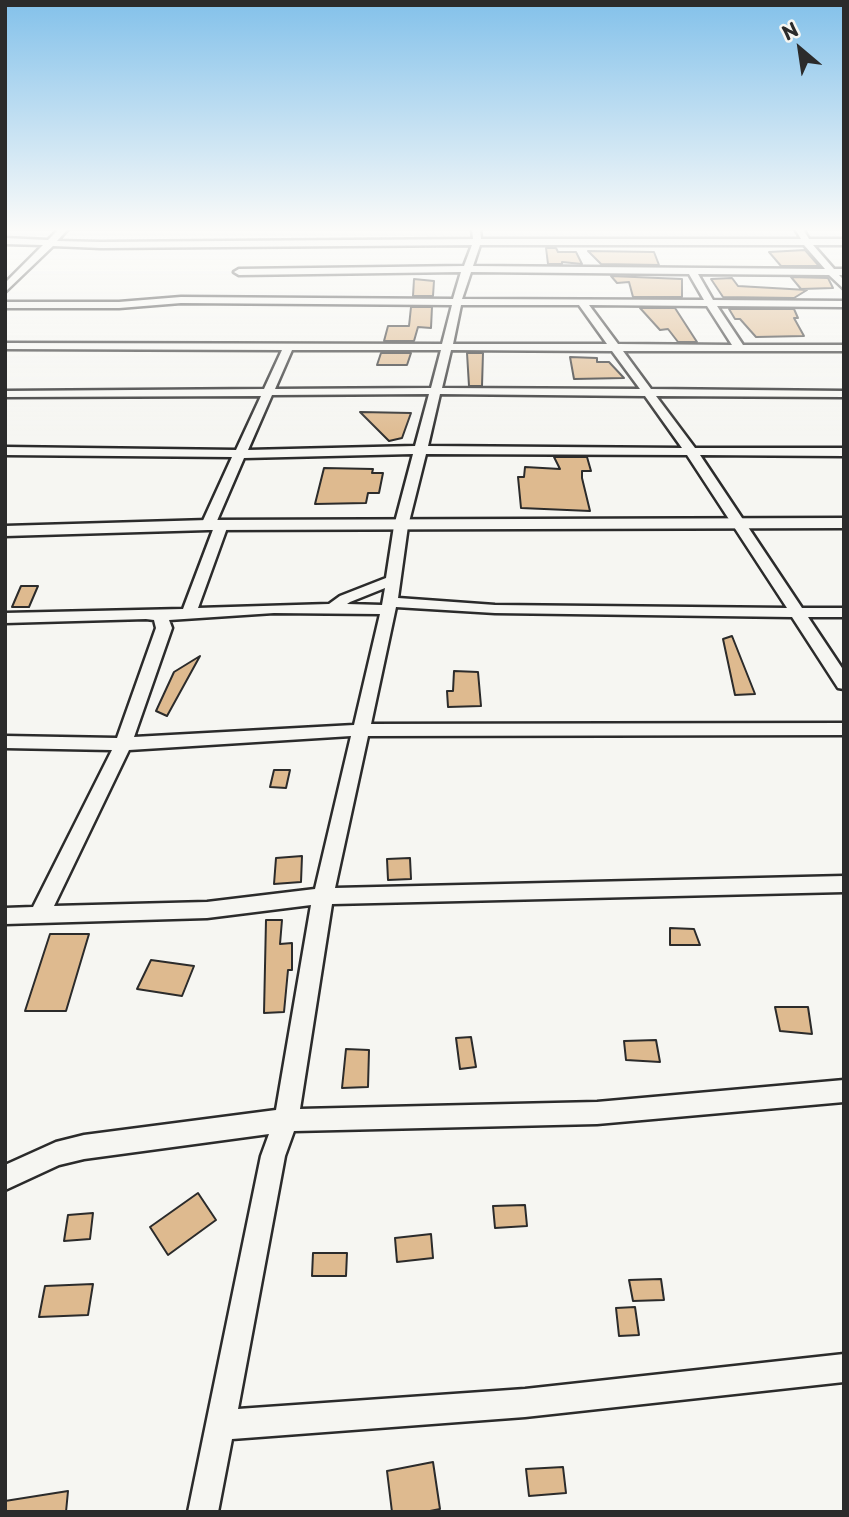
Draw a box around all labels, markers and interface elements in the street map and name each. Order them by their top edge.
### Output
north arrow [765,14,835,84]
text: N [776,15,803,47]

